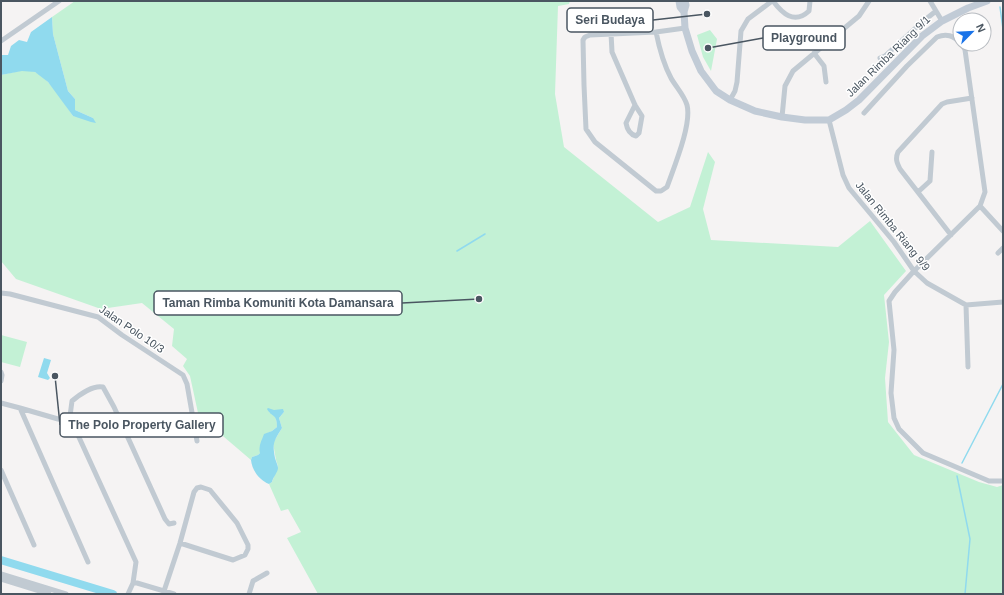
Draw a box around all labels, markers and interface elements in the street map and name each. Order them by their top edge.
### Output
callout: Seri Budaya [567,8,653,32]
north arrow [952,12,992,52]
text: Seri Budaya [575,13,645,27]
street label: Jalan Rimba Riang 9/1 [844,13,932,99]
text: N [974,22,988,34]
callout: Playground [763,26,845,50]
text: Playground [771,31,837,45]
street label: Jalan Rimba Riang 9/9 [853,179,933,273]
callout: Taman Rimba Komuniti Kota Damansara [154,291,402,315]
text: Taman Rimba Komuniti Kota Damansara [162,296,394,310]
street label: Jalan Polo 10/3 [97,303,167,355]
callout: The Polo Property Gallery [60,413,223,437]
text: The Polo Property Gallery [68,418,216,432]

